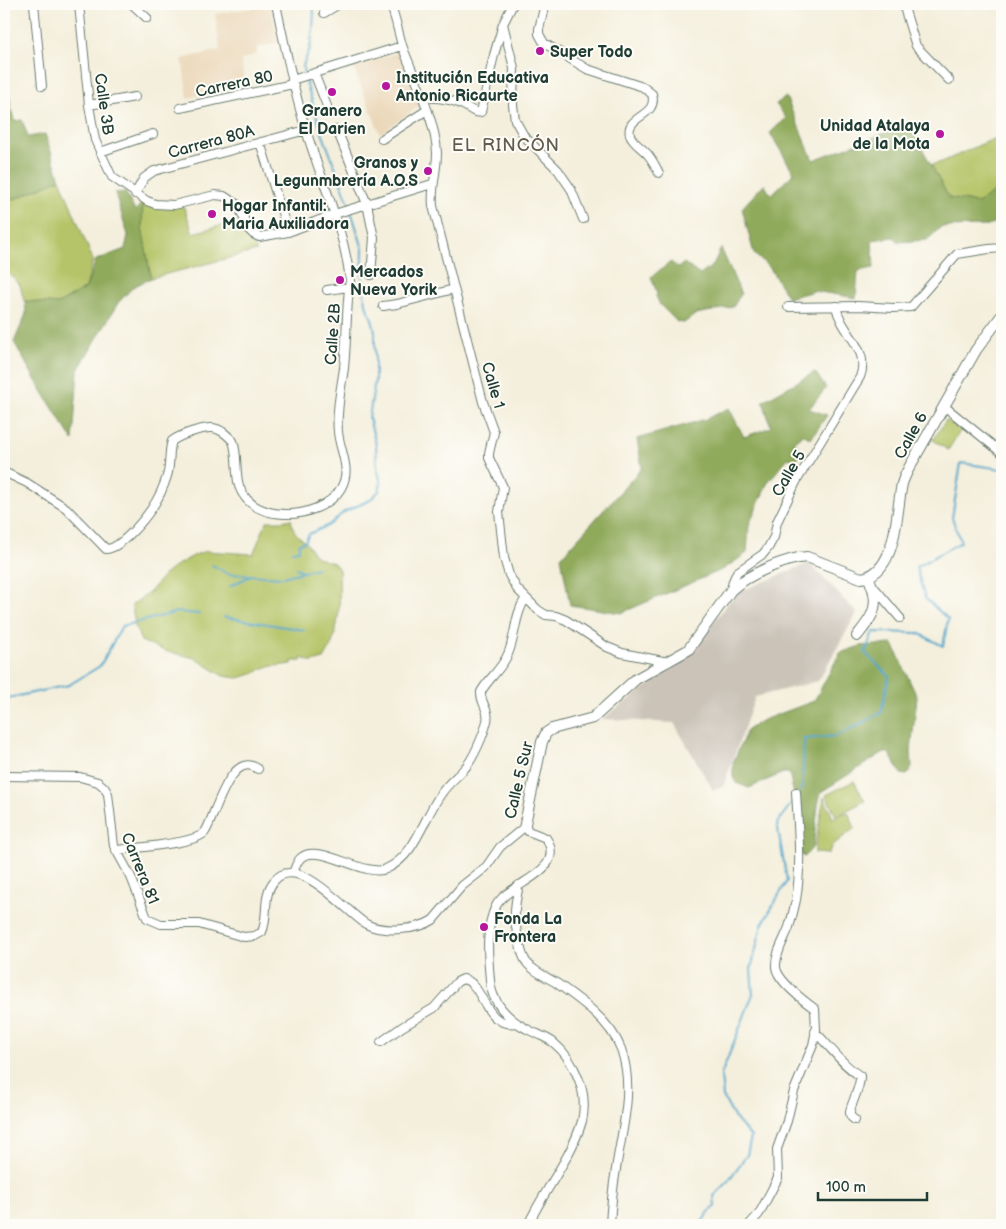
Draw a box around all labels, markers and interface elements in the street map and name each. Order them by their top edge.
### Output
place label: Super Todo [550,43,633,62]
marker: Super Todo [534,45,546,57]
street label: Carrera 80 [194,67,275,102]
place label: Institución Educativa Antonio Ricaurte [395,69,549,106]
street label: Calle 3B [90,72,117,136]
marker: Institución Educativa Antonio Ricaurte [380,80,392,92]
marker: Granero El Darien [326,86,338,98]
place label: Granero El Darien [298,102,366,139]
place label: Unidad Atalaya de la Mota [820,117,930,154]
street label: Carrera 80A [166,122,257,163]
marker: Unidad Atalaya de la Mota [934,128,946,140]
district label: EL RINCÓN [452,133,560,156]
place label: Granos y Legunmbrería A.O.S [274,154,419,191]
marker: Granos y Legunmbrería A.O.S [422,165,434,177]
place label: Hogar Infantil: Maria Auxiliadora [222,197,349,234]
marker: Hogar Infantil: Maria Auxiliadora [206,208,218,220]
place label: Mercados Nueva Yorik [350,263,438,300]
marker: Mercados Nueva Yorik [334,274,346,286]
street label: Calle 2B [322,303,345,366]
street label: Calle 1 [477,360,508,411]
street label: Calle 6 [891,409,932,463]
street label: Calle 5 [768,447,810,500]
street label: Calle 5 Sur [501,740,538,821]
street label: Carrera 81 [117,830,163,907]
place label: Fonda La Frontera [494,910,562,947]
marker: Fonda La Frontera [478,921,490,933]
scale bar [818,1169,927,1201]
text: 100 m [826,1178,866,1197]

